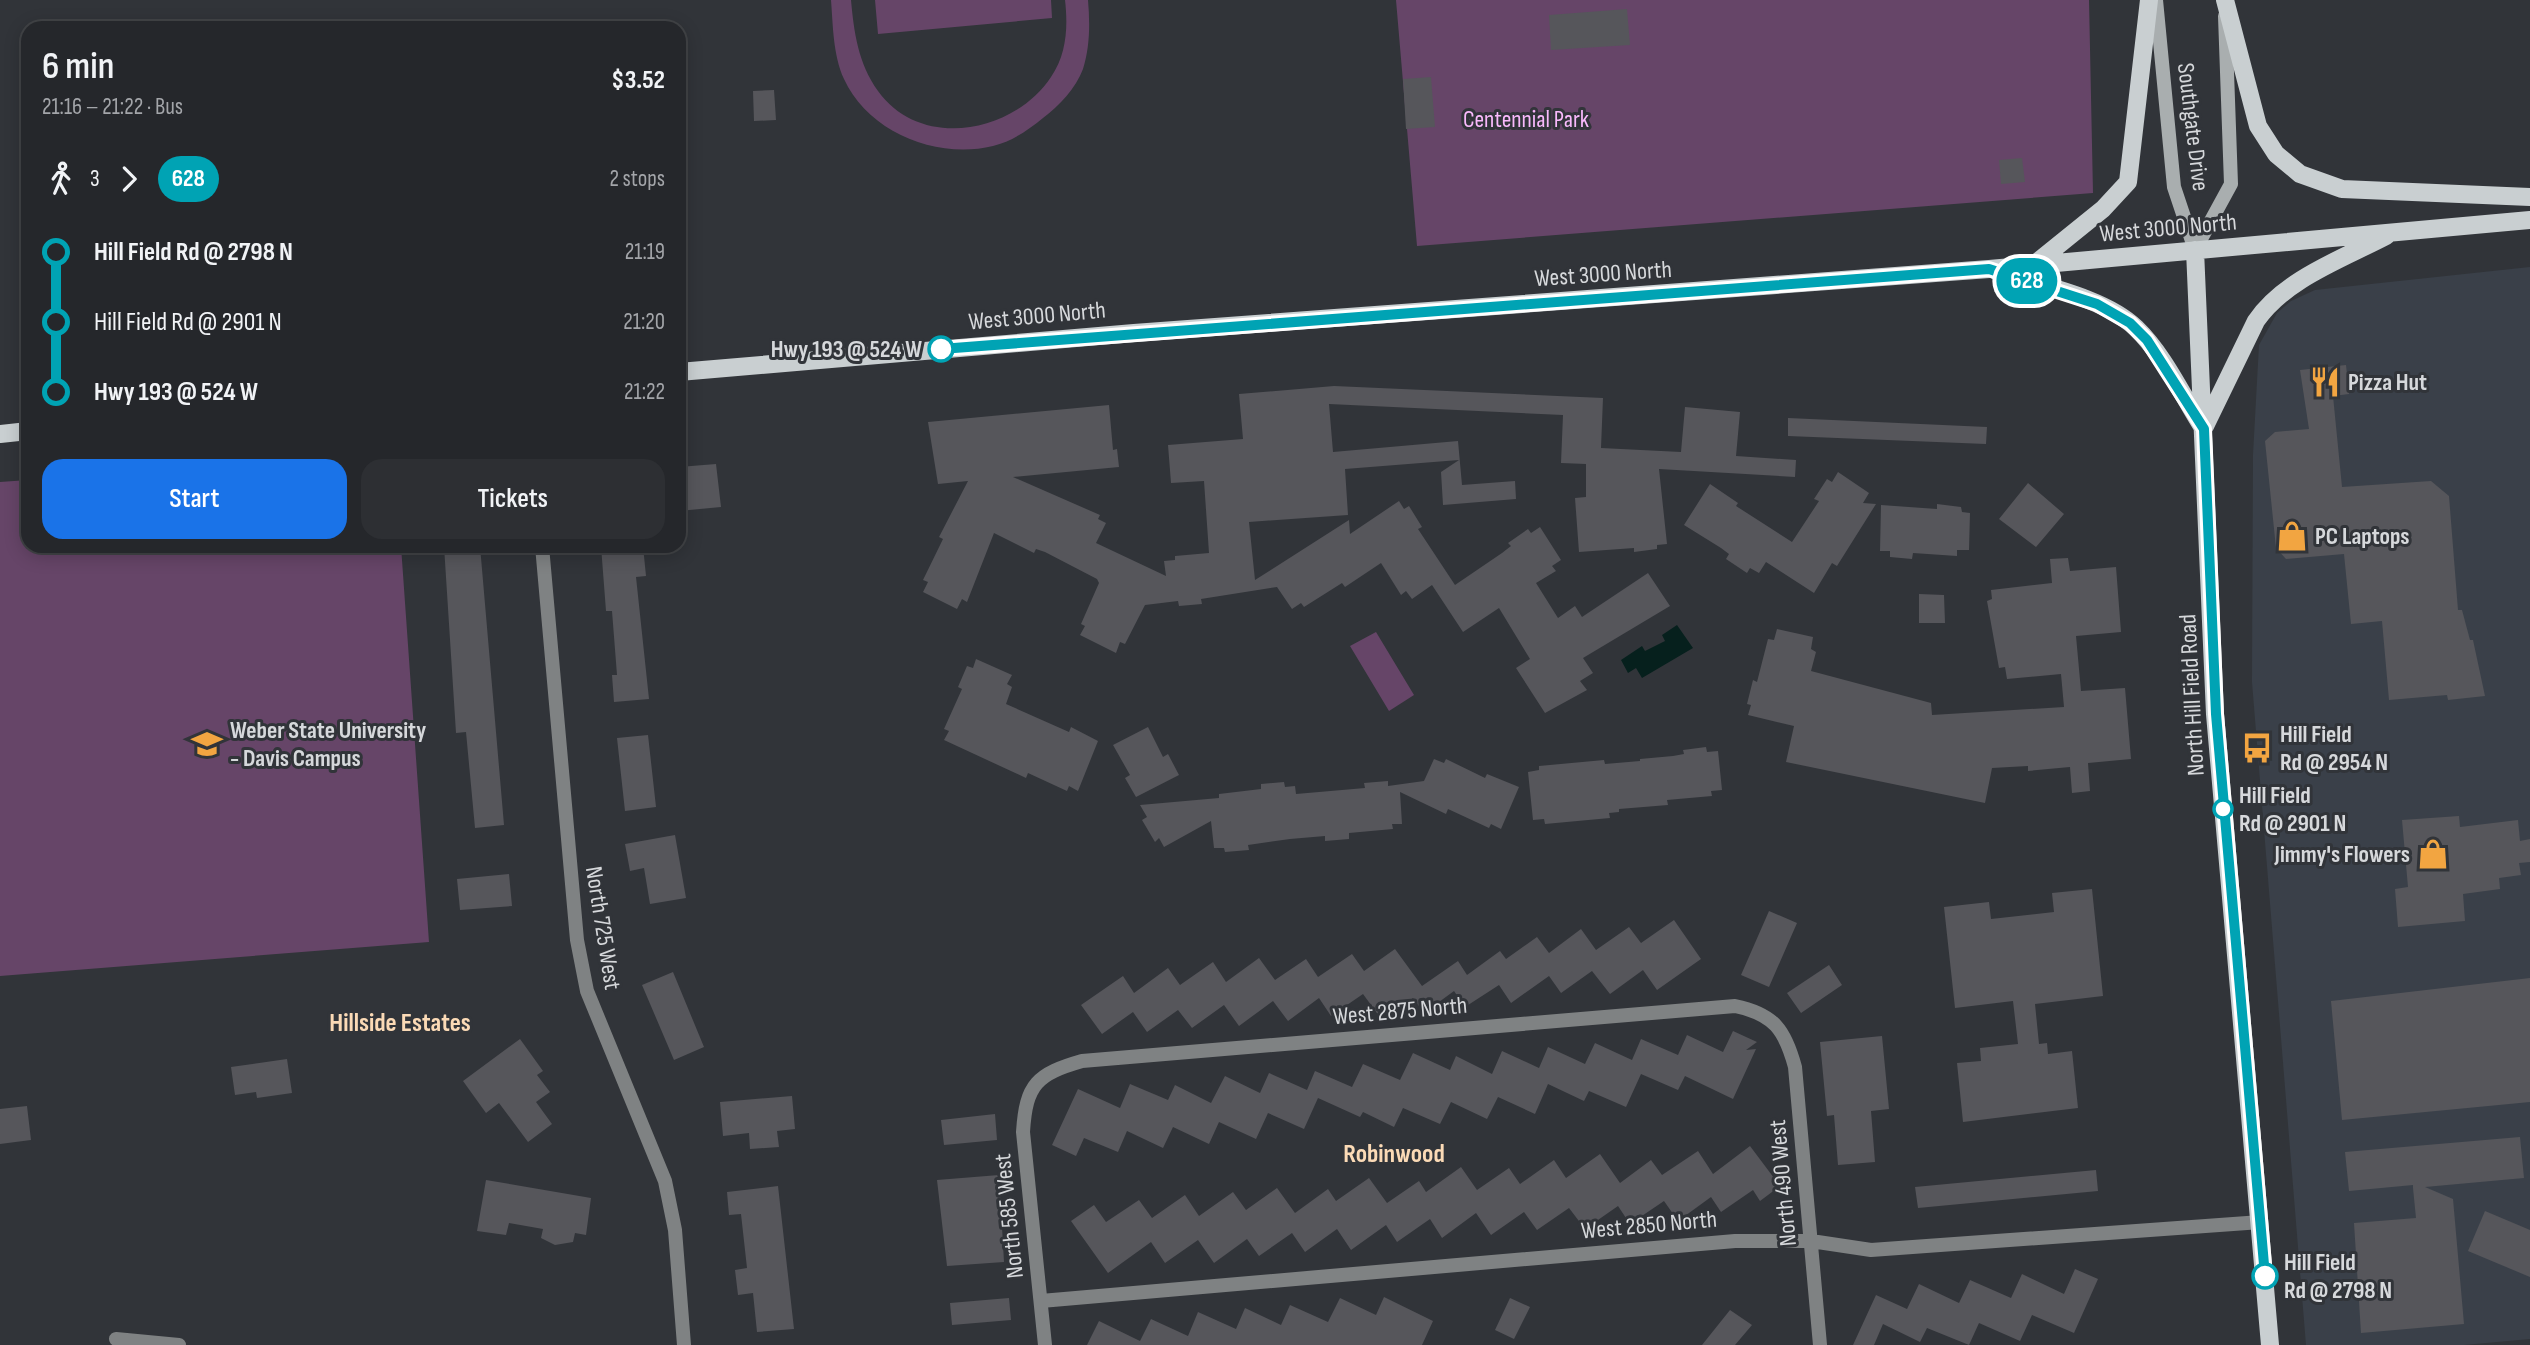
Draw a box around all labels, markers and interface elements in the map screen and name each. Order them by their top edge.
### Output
text: 6 min [42,44,114,89]
street label: Southgate Drive [2171,61,2215,193]
text: $3.52 [611,65,665,96]
text: 21:16 – 21:22 · Bus [42,93,183,121]
park label: Centennial Park [1463,105,1589,134]
icon: walk [42,160,80,198]
icon: forward [110,160,148,198]
text: 628 [172,164,205,193]
text: 3 [90,165,100,193]
text: 2 stops [609,165,665,193]
street label: West 3000 North [2098,208,2238,248]
text: Hill Field Rd @ 2798 N [94,237,293,268]
text: 21:19 [625,238,665,266]
street label: West 3000 North [1533,255,1673,293]
line badge: 628 [1987,258,2067,304]
text: 628 [2010,266,2044,295]
street label: West 3000 North [967,296,1107,336]
text: Hill Field Rd @ 2901 N [94,307,282,338]
text: 21:20 [623,308,665,336]
place label: Hwy 193 @ 524 W [771,335,922,364]
marker: Hwy 193 @ 524 W [928,336,954,362]
restaurant icon: Pizza Hut [2308,365,2342,399]
place label: Pizza Hut [2348,368,2427,397]
text: Hwy 193 @ 524 W [94,377,258,408]
text: 21:22 [624,378,665,406]
button: Start [42,459,347,539]
button: Tickets [361,459,665,539]
shop icon: PC Laptops [2275,519,2309,553]
place label: PC Laptops [2315,522,2410,551]
street label: North Hill Field Road [2173,613,2211,777]
place label: Weber State University - Davis Campus [230,716,426,773]
place label: Hill Field Rd @ 2954 N [2280,720,2388,777]
school or university icon: Weber State University - Davis Campus [190,727,224,761]
bus stop icon: Hill Field Rd @ 2954 N [2240,731,2274,765]
place label: Hill Field Rd @ 2901 N [2239,781,2346,838]
marker: Hill Field Rd @ 2901 N [2213,799,2233,819]
shop icon: Jimmy's Flowers [2416,837,2450,871]
place label: Jimmy's Flowers [2274,840,2410,869]
street label: North 725 West [579,864,627,992]
street label: West 2875 North [1332,991,1468,1031]
district label: Hillside Estates [329,1008,471,1039]
street label: North 490 West [1763,1119,1803,1247]
district label: Robinwood [1343,1139,1445,1170]
street label: North 585 West [988,1152,1030,1280]
street label: West 2850 North [1580,1205,1718,1245]
place label: Hill Field Rd @ 2798 N [2284,1248,2392,1305]
marker: Hill Field Rd @ 2798 N [2252,1263,2278,1289]

